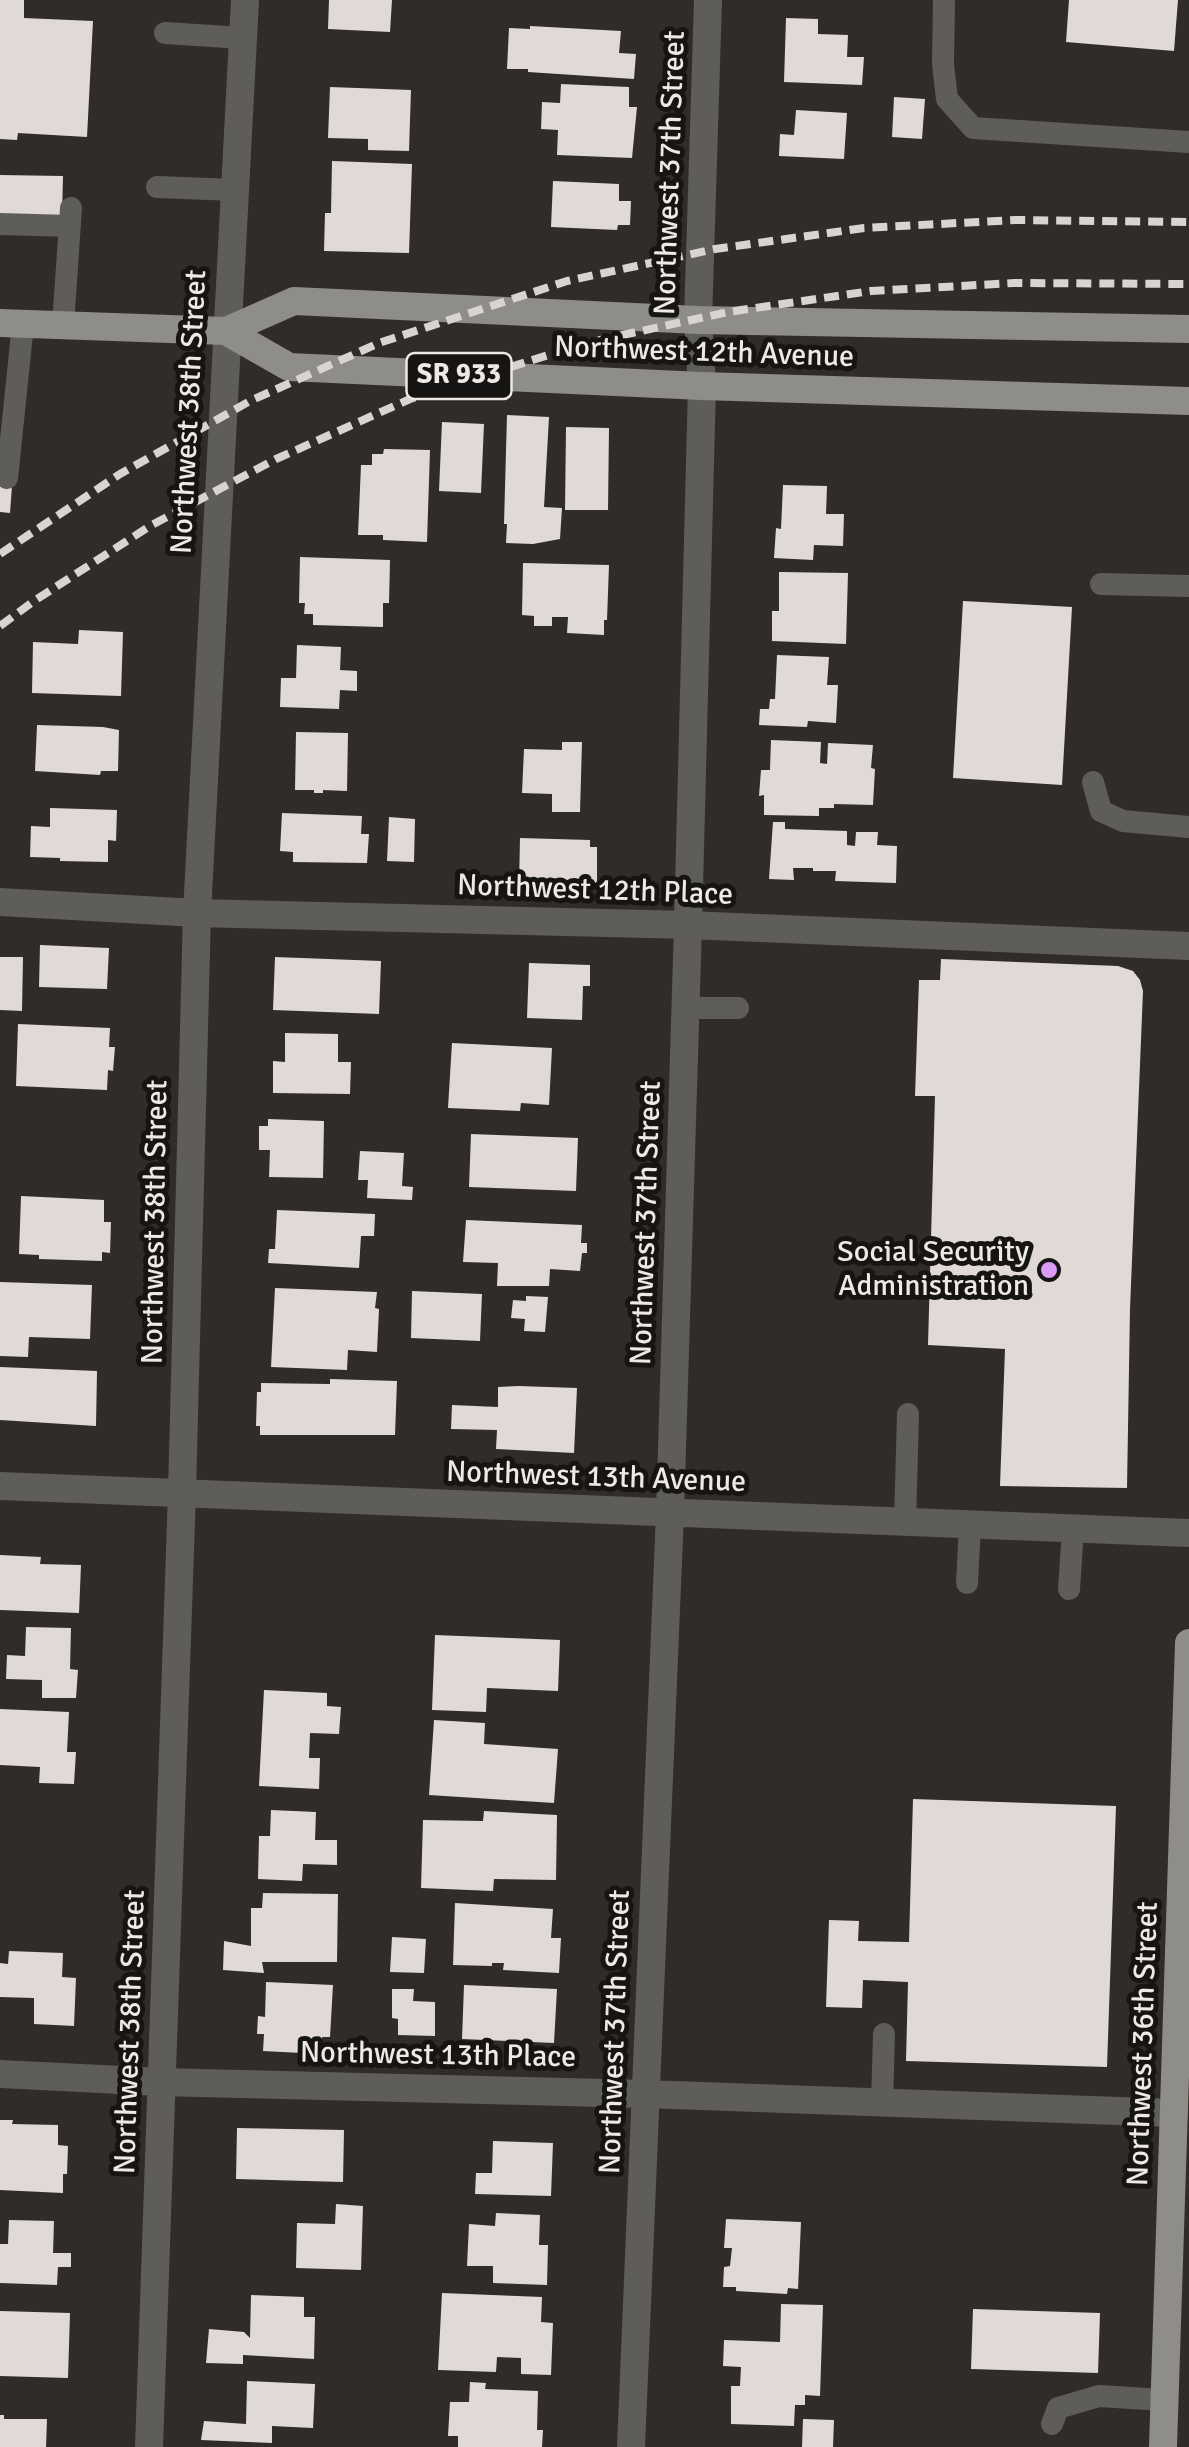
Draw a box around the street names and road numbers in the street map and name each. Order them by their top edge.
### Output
street label: Northwest 37th Street [648,30,694,316]
street label: Northwest 38th Street [165,269,215,555]
street label: Northwest 12th Avenue [553,330,855,376]
road number: SR 933 [406,353,512,399]
street label: Northwest 12th Place [456,868,734,914]
street label: Northwest 38th Street [136,1079,176,1365]
street label: Northwest 37th Street [624,1080,670,1366]
street label: Northwest 13th Avenue [445,1455,747,1501]
street label: Northwest 38th Street [108,1889,154,2175]
street label: Northwest 37th Street [593,1889,639,2175]
street label: Northwest 36th Street [1121,1901,1167,2187]
street label: Northwest 13th Place [300,2036,576,2076]

